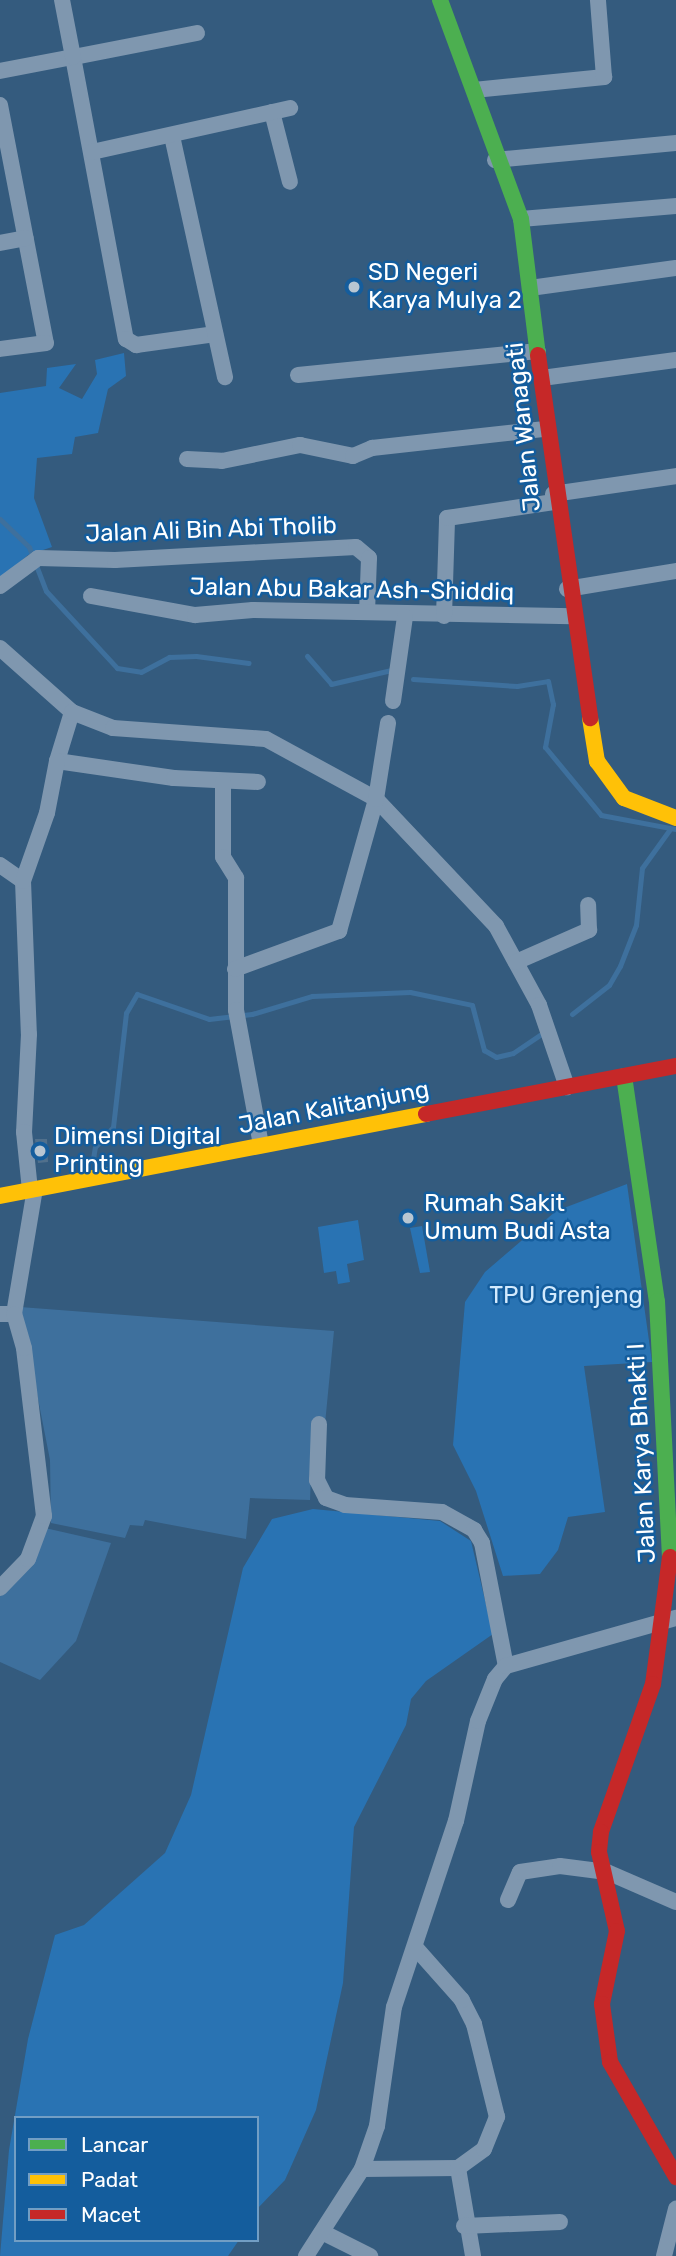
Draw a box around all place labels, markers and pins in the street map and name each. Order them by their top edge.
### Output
place label: SD Negeri Karya Mulya 2 [368,259,522,315]
marker: SD Negeri Karya Mulya 2 [346,279,362,295]
place label: Dimensi Digital Printing [54,1123,221,1179]
marker: Dimensi Digital Printing [32,1143,48,1159]
place label: Rumah Sakit Umum Budi Asta [424,1190,611,1246]
marker: Rumah Sakit Umum Budi Asta [398,1208,418,1228]

